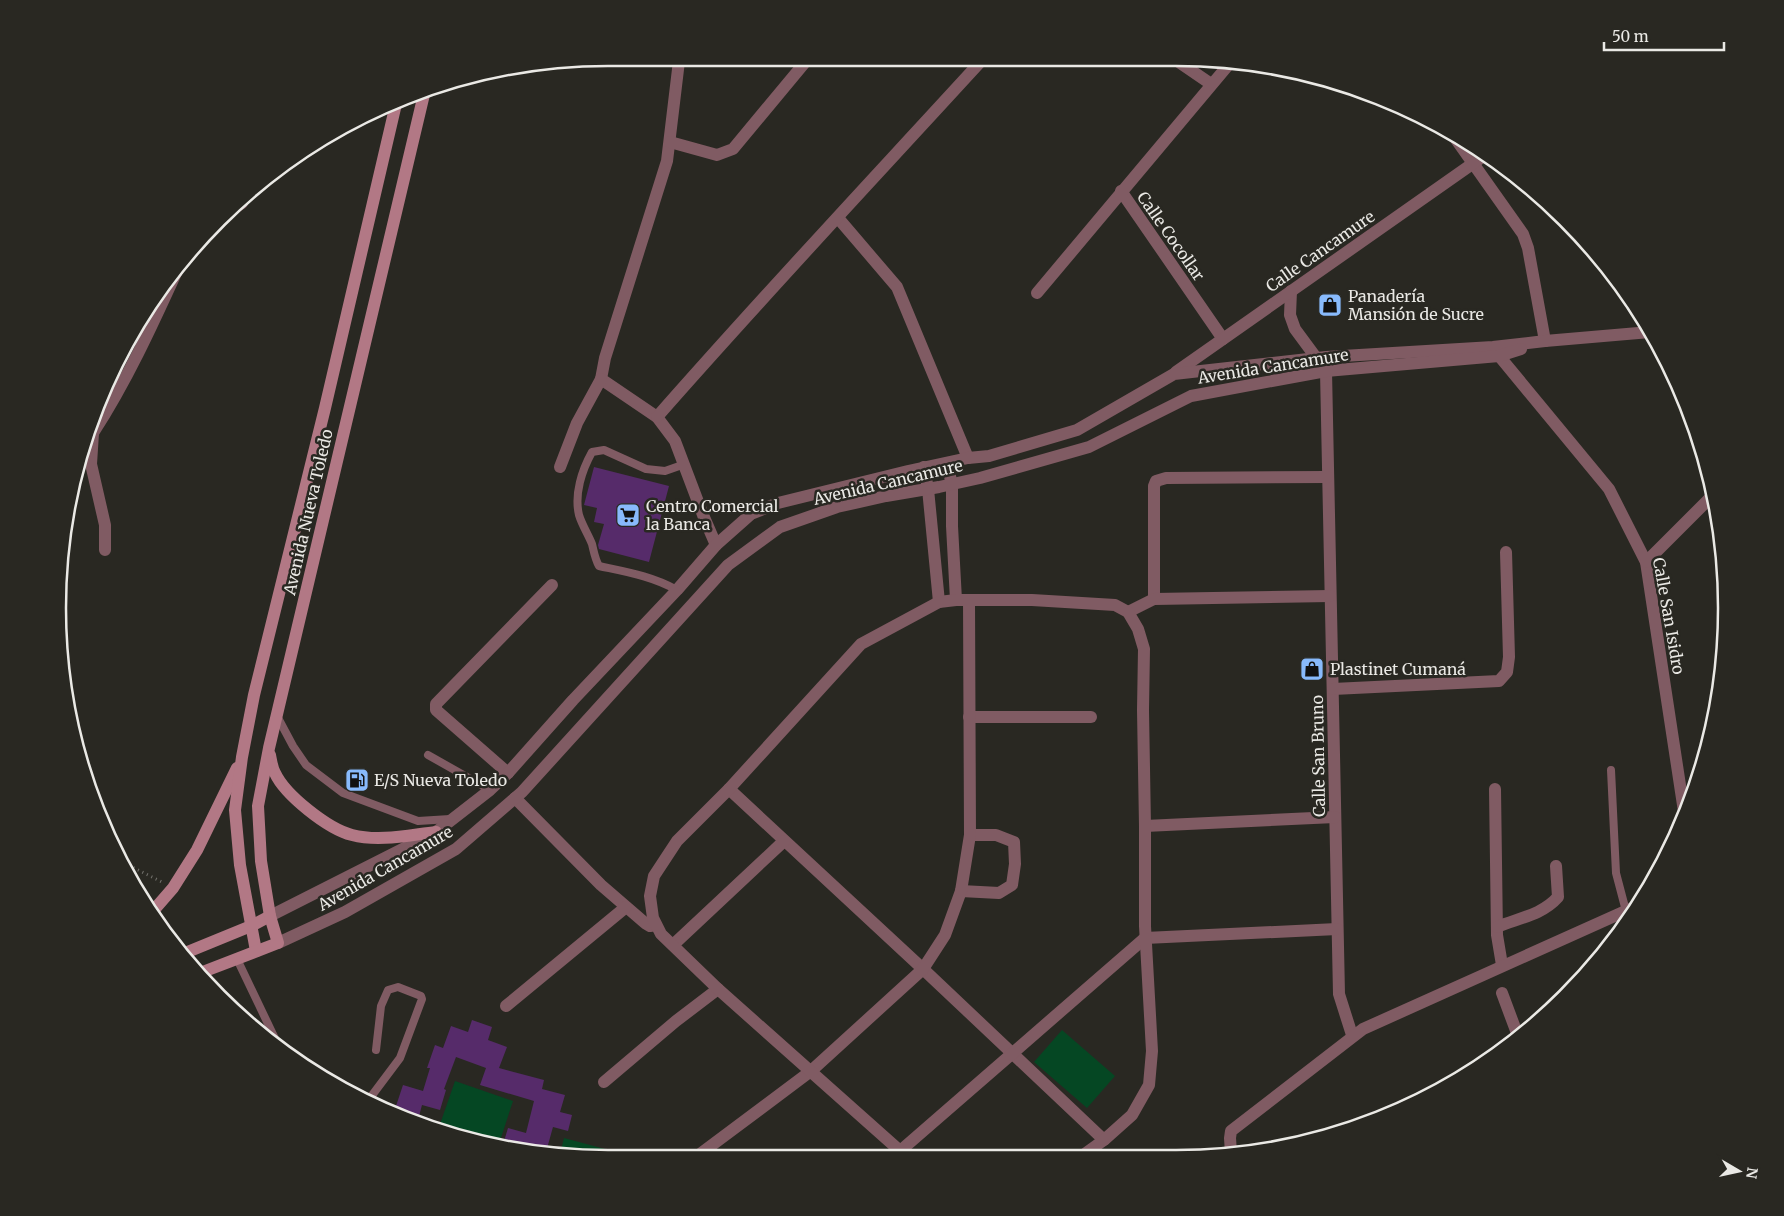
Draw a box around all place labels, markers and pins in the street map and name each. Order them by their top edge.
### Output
place label: Panadería Mansión de Sucre [1348,286,1484,324]
shop icon: Panadería Mansión de Sucre [1317,292,1343,318]
place label: Centro Comercial la Banca [646,496,779,534]
supermarket icon: Centro Comercial la Banca [615,502,641,528]
shop icon: Plastinet Cumaná [1299,656,1325,682]
place label: Plastinet Cumaná [1330,659,1466,679]
fuel station icon: E/S Nueva Toledo [344,767,370,793]
place label: E/S Nueva Toledo [374,770,507,790]

